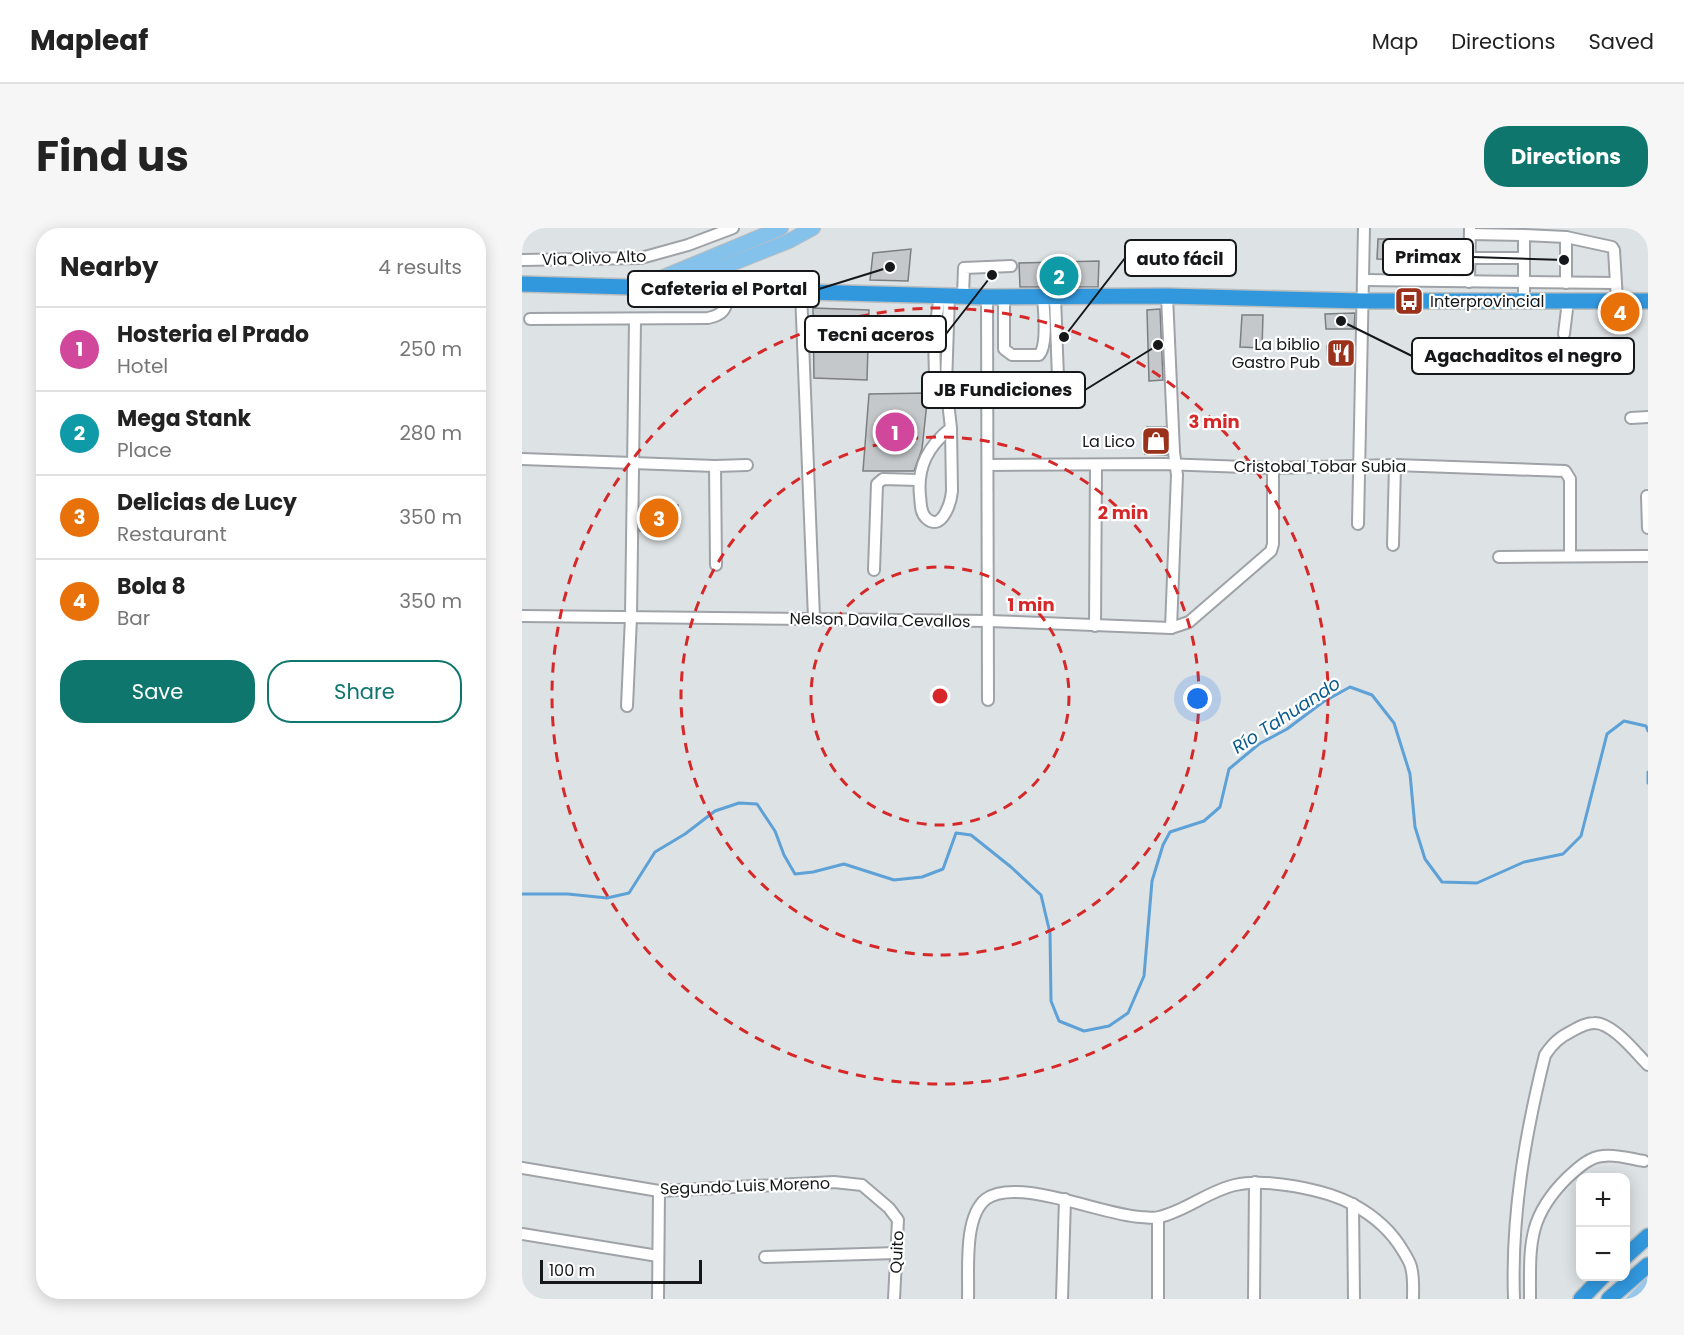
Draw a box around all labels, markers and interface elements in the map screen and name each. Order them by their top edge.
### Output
text: Mapleaf [30,21,148,60]
text: Map [1372,27,1418,56]
text: Directions [1451,27,1555,56]
text: Saved [1588,27,1654,56]
button: Directions [1484,126,1648,187]
text: Find us [36,127,189,186]
callout: Primax [1383,239,1473,275]
callout: auto fácil [1125,240,1236,276]
text: Primax [1395,244,1461,269]
street label: Via Olivo Alto [541,245,647,271]
text: auto fácil [1136,246,1224,271]
text: Nearby [60,249,158,285]
text: 4 results [378,253,462,281]
pin: 2 [1040,254,1078,298]
callout: Cafeteria el Portal [628,271,819,307]
text: Cafeteria el Portal [641,276,807,301]
bus stop icon: Interprovincial [1393,285,1425,317]
place label: Interprovincial [1430,290,1544,313]
pin: 4 [1600,290,1640,334]
callout: Tecni aceros [805,316,946,352]
text: Hosteria el Prado [117,319,309,350]
text: Tecni aceros [817,322,935,347]
place label: La biblio Gastro Pub [1232,333,1320,374]
text: 1 [76,335,83,363]
text: 250 m [399,335,462,363]
restaurant icon: La biblio Gastro Pub [1325,337,1357,369]
callout: Agachaditos el negro [1412,338,1634,374]
text: Agachaditos el negro [1424,343,1622,368]
text: Hotel [117,352,168,380]
callout: JB Fundiciones [922,372,1085,408]
text: JB Fundiciones [934,377,1072,402]
text: Mega Stank [117,403,251,434]
text: 3 min [1188,409,1240,434]
pin: 1 [876,410,914,454]
text: 2 [74,419,85,447]
text: 280 m [399,419,462,447]
shop icon: La Lico [1140,425,1172,457]
place label: La Lico [1082,430,1135,453]
text: Place [117,436,172,464]
street label: Cristobal Tobar Subia [1234,455,1406,478]
text: Delicias de Lucy [117,487,297,518]
pin: 3 [640,496,678,540]
text: 2 min [1098,500,1148,525]
text: 3 [73,503,86,531]
text: 350 m [399,503,462,531]
text: Restaurant [117,520,227,548]
text: Bola 8 [117,571,186,602]
text: 4 [73,587,86,615]
text: 350 m [399,587,462,615]
text: 1 min [1007,592,1055,617]
text: Bar [117,604,150,632]
street label: Nelson Davila Cevallos [789,607,971,633]
button: Save [60,660,255,723]
button: Share [267,660,462,723]
water label: Río Tahuando [1227,671,1345,759]
your location [1183,684,1212,713]
centre of rings [930,686,950,706]
street label: Segundo Luis Moreno [660,1172,830,1200]
map controls [1576,1173,1630,1281]
button: + [1576,1173,1630,1227]
button: − [1576,1227,1630,1281]
street label: Quito [884,1230,910,1274]
scale bar [540,1257,702,1284]
text: 100 m [549,1259,595,1282]

